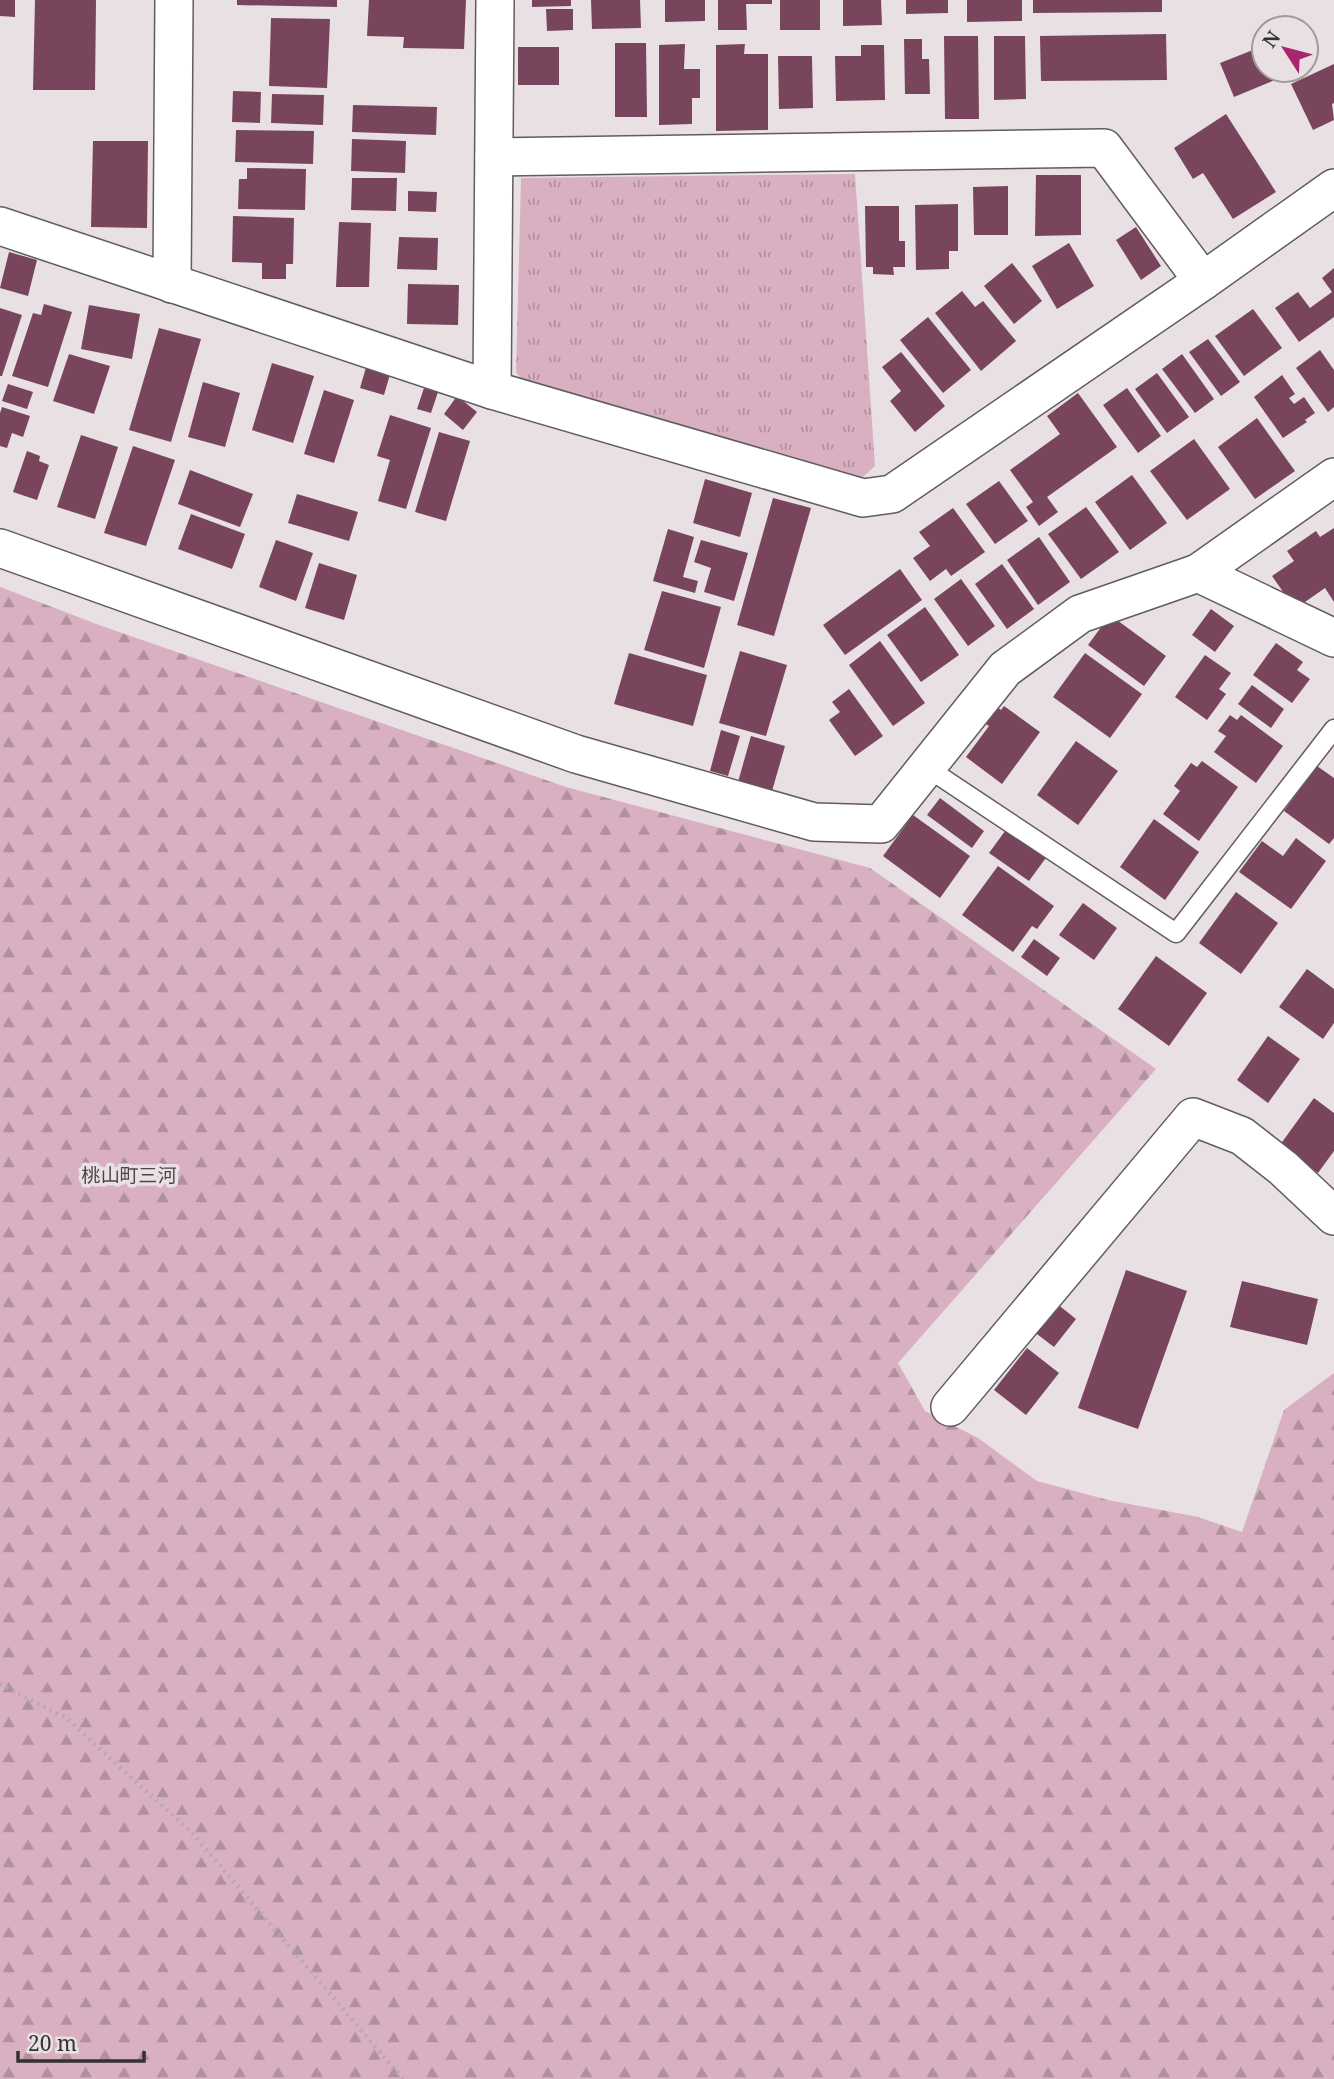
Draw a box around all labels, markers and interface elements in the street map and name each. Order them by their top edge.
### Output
north arrow [1250,14,1320,84]
text: N [1256,25,1286,53]
district label: 桃山町三河 [81,1162,177,1188]
scale bar [18,2020,144,2064]
text: 20 m [28,2029,77,2057]

